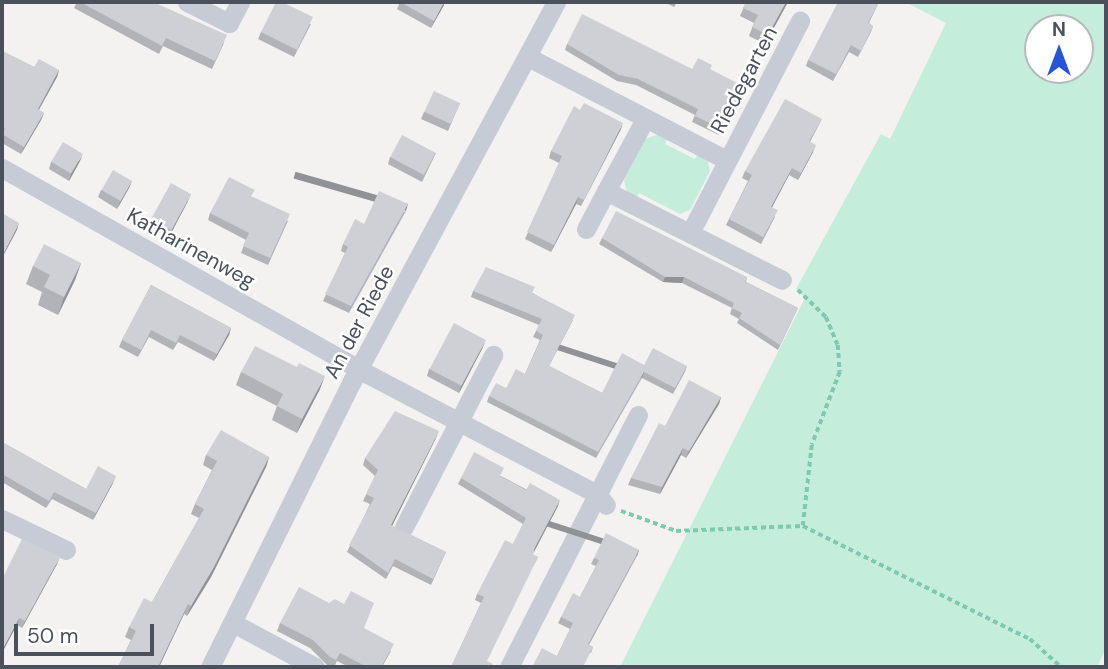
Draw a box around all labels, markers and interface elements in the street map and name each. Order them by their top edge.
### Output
north arrow [1024,14,1094,84]
text: N [1052,17,1066,42]
street label: Riedegarten [705,22,783,138]
street label: Katharinenweg [122,202,260,294]
street label: An der Riede [319,261,399,383]
scale bar [18,610,158,654]
text: 50 m [27,622,78,650]

